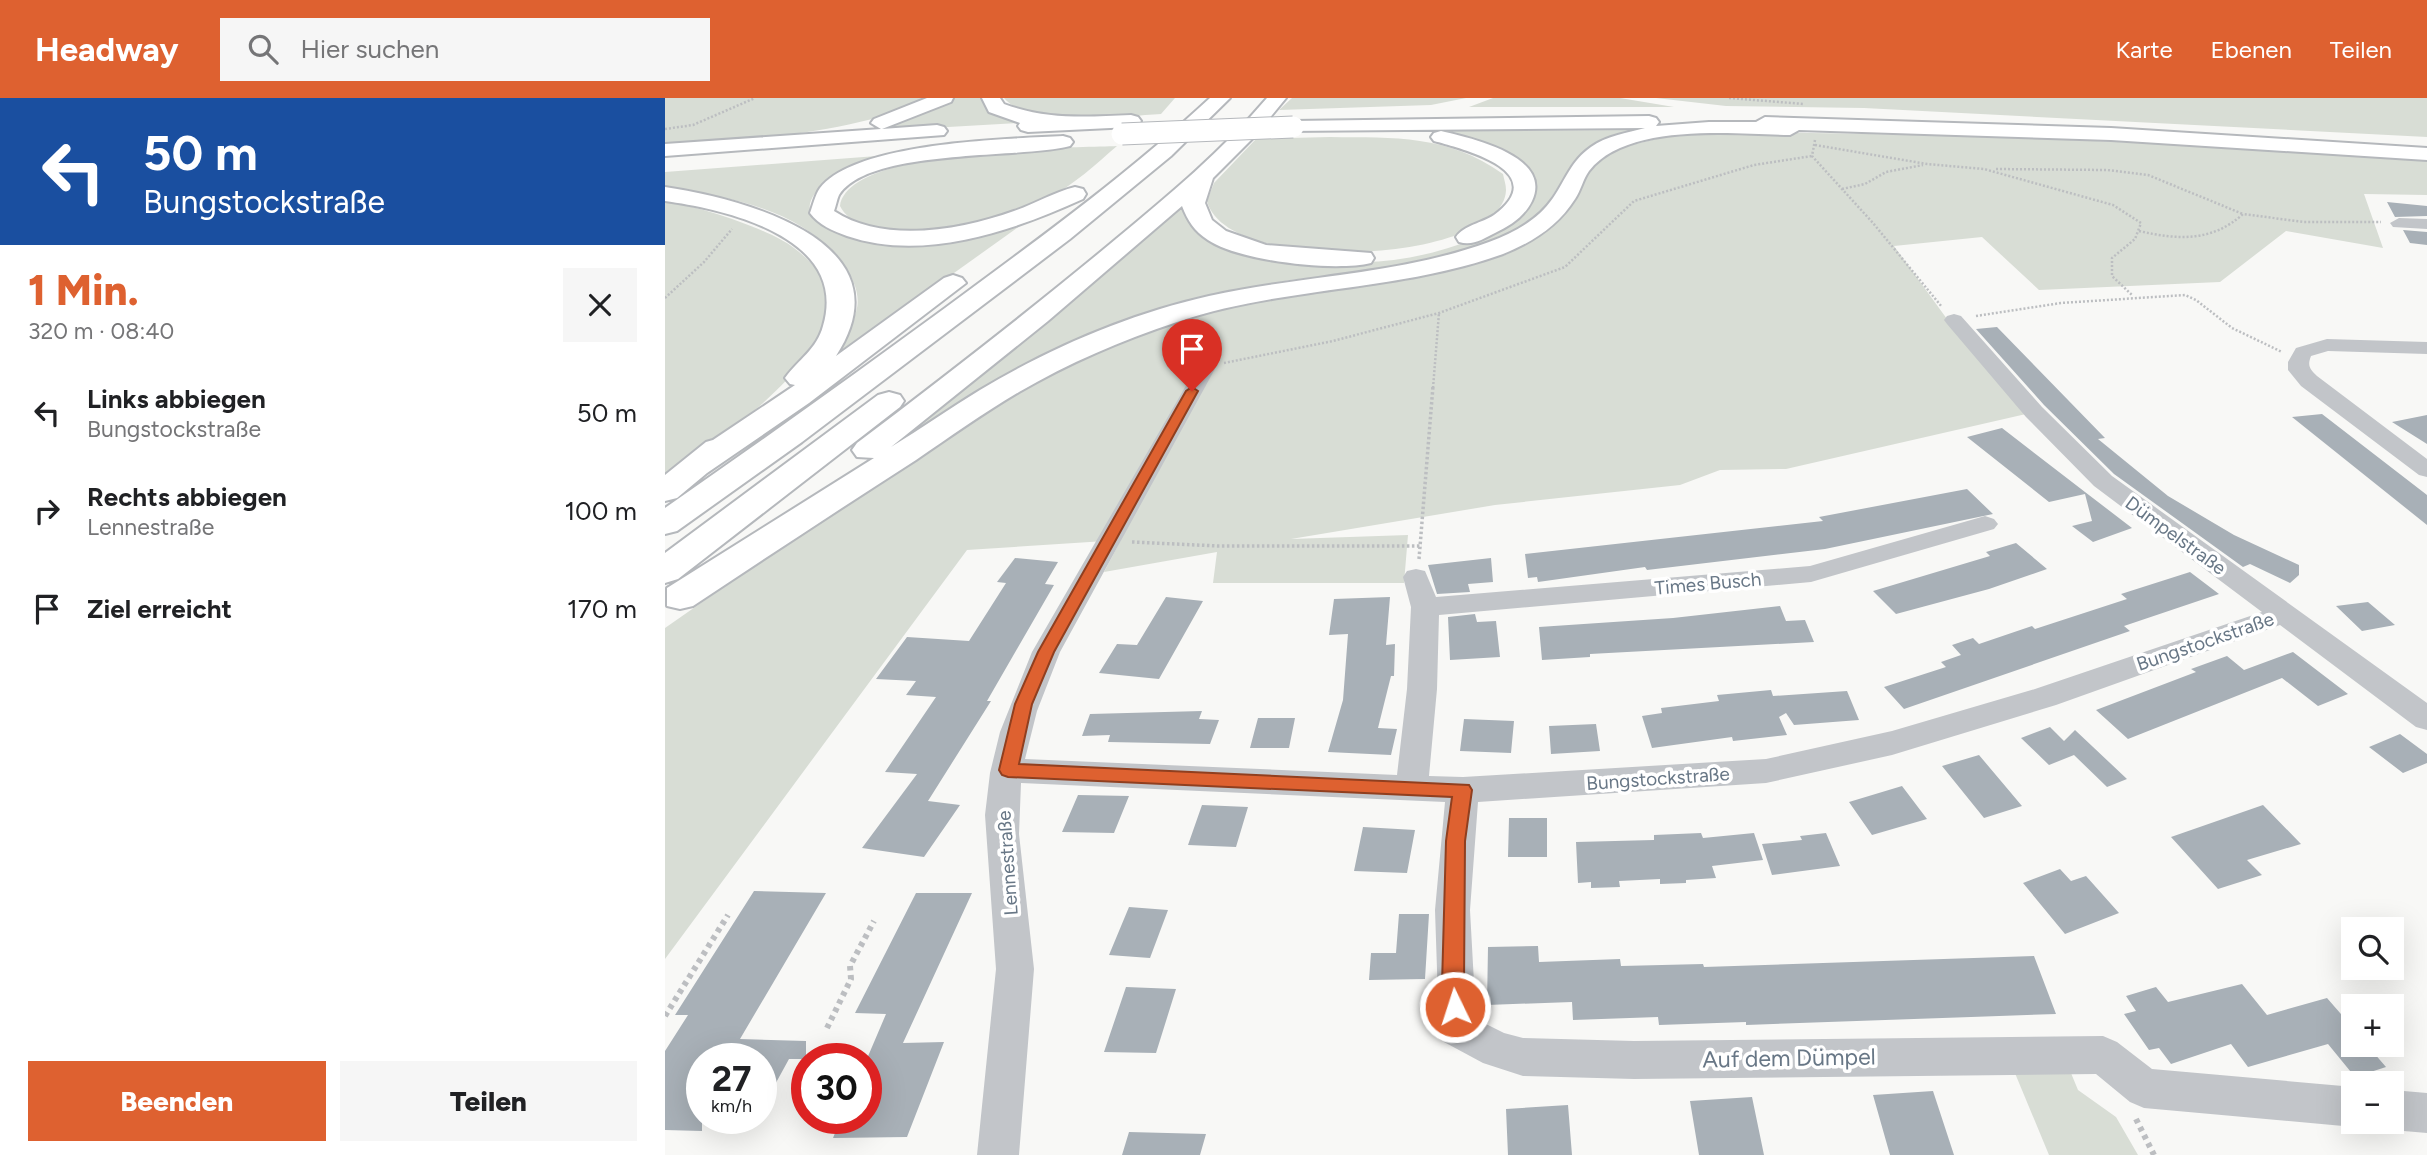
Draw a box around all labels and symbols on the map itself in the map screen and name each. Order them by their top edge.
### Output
pin [1162,319,1222,391]
street label: Dümpelstraße [2121,491,2231,580]
street label: Times Busch [1654,567,1762,600]
street label: Bungstockstraße [2133,607,2277,676]
street label: Bungstockstraße [1586,762,1731,795]
street label: Lennestraße [992,810,1023,916]
position arrow [1418,970,1492,1044]
street label: Auf dem Dümpel [1702,1042,1876,1074]
speed limit sign: 30 [791,1043,882,1134]

